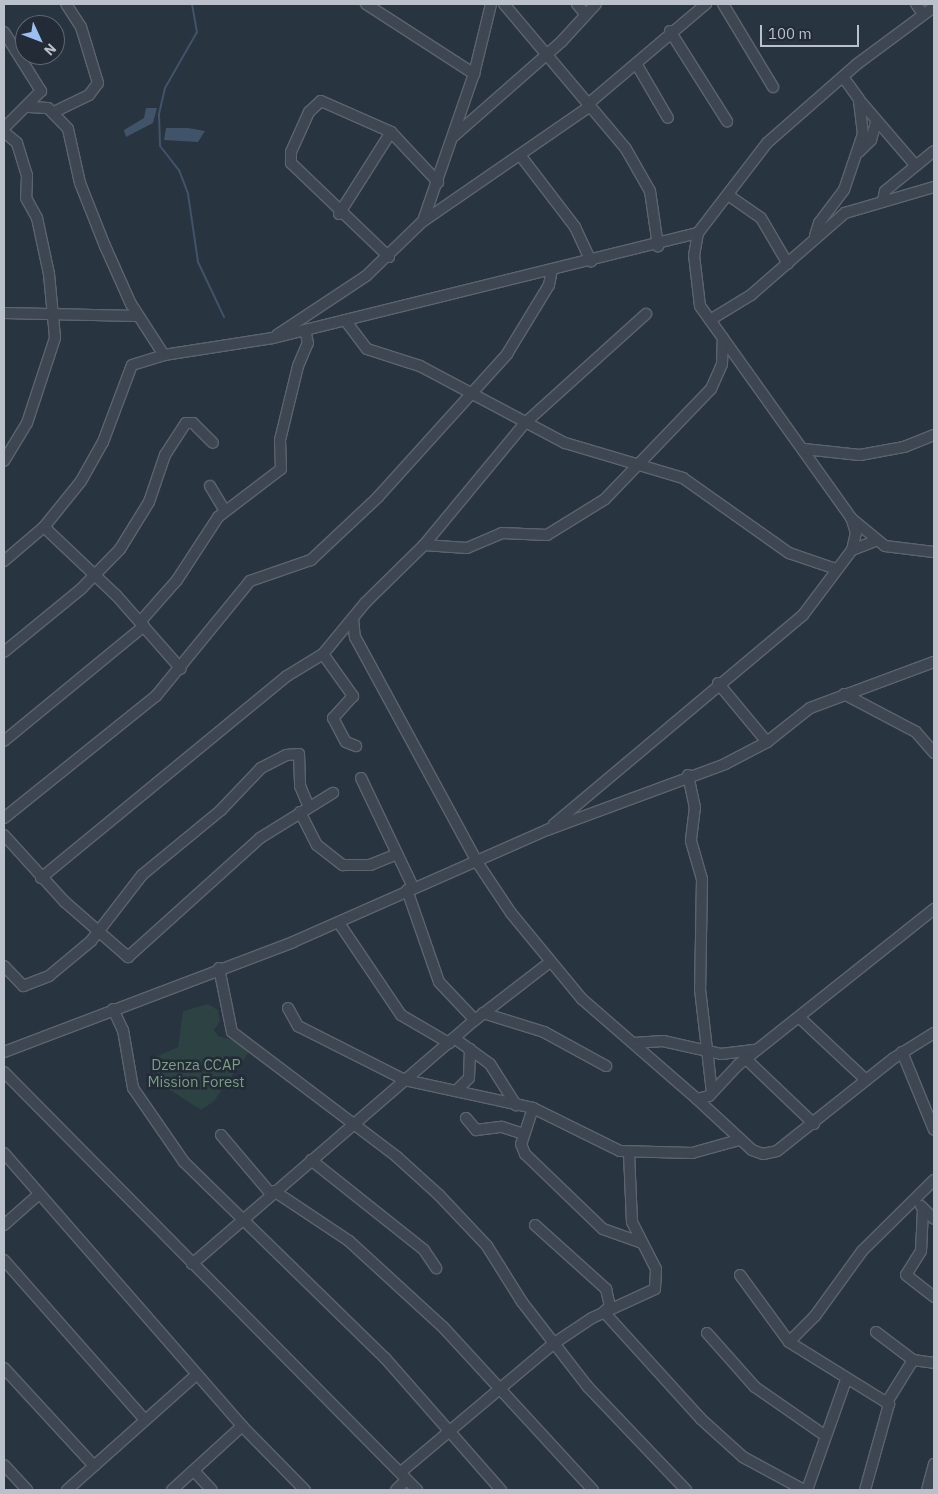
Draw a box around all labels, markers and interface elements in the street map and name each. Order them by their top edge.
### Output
north arrow [15,15,65,65]
scale bar [763,15,862,47]
text: 100 m [768,24,812,43]
text: N [40,40,60,59]
park label: Dzenza CCAP Mission Forest [147,1055,245,1090]

